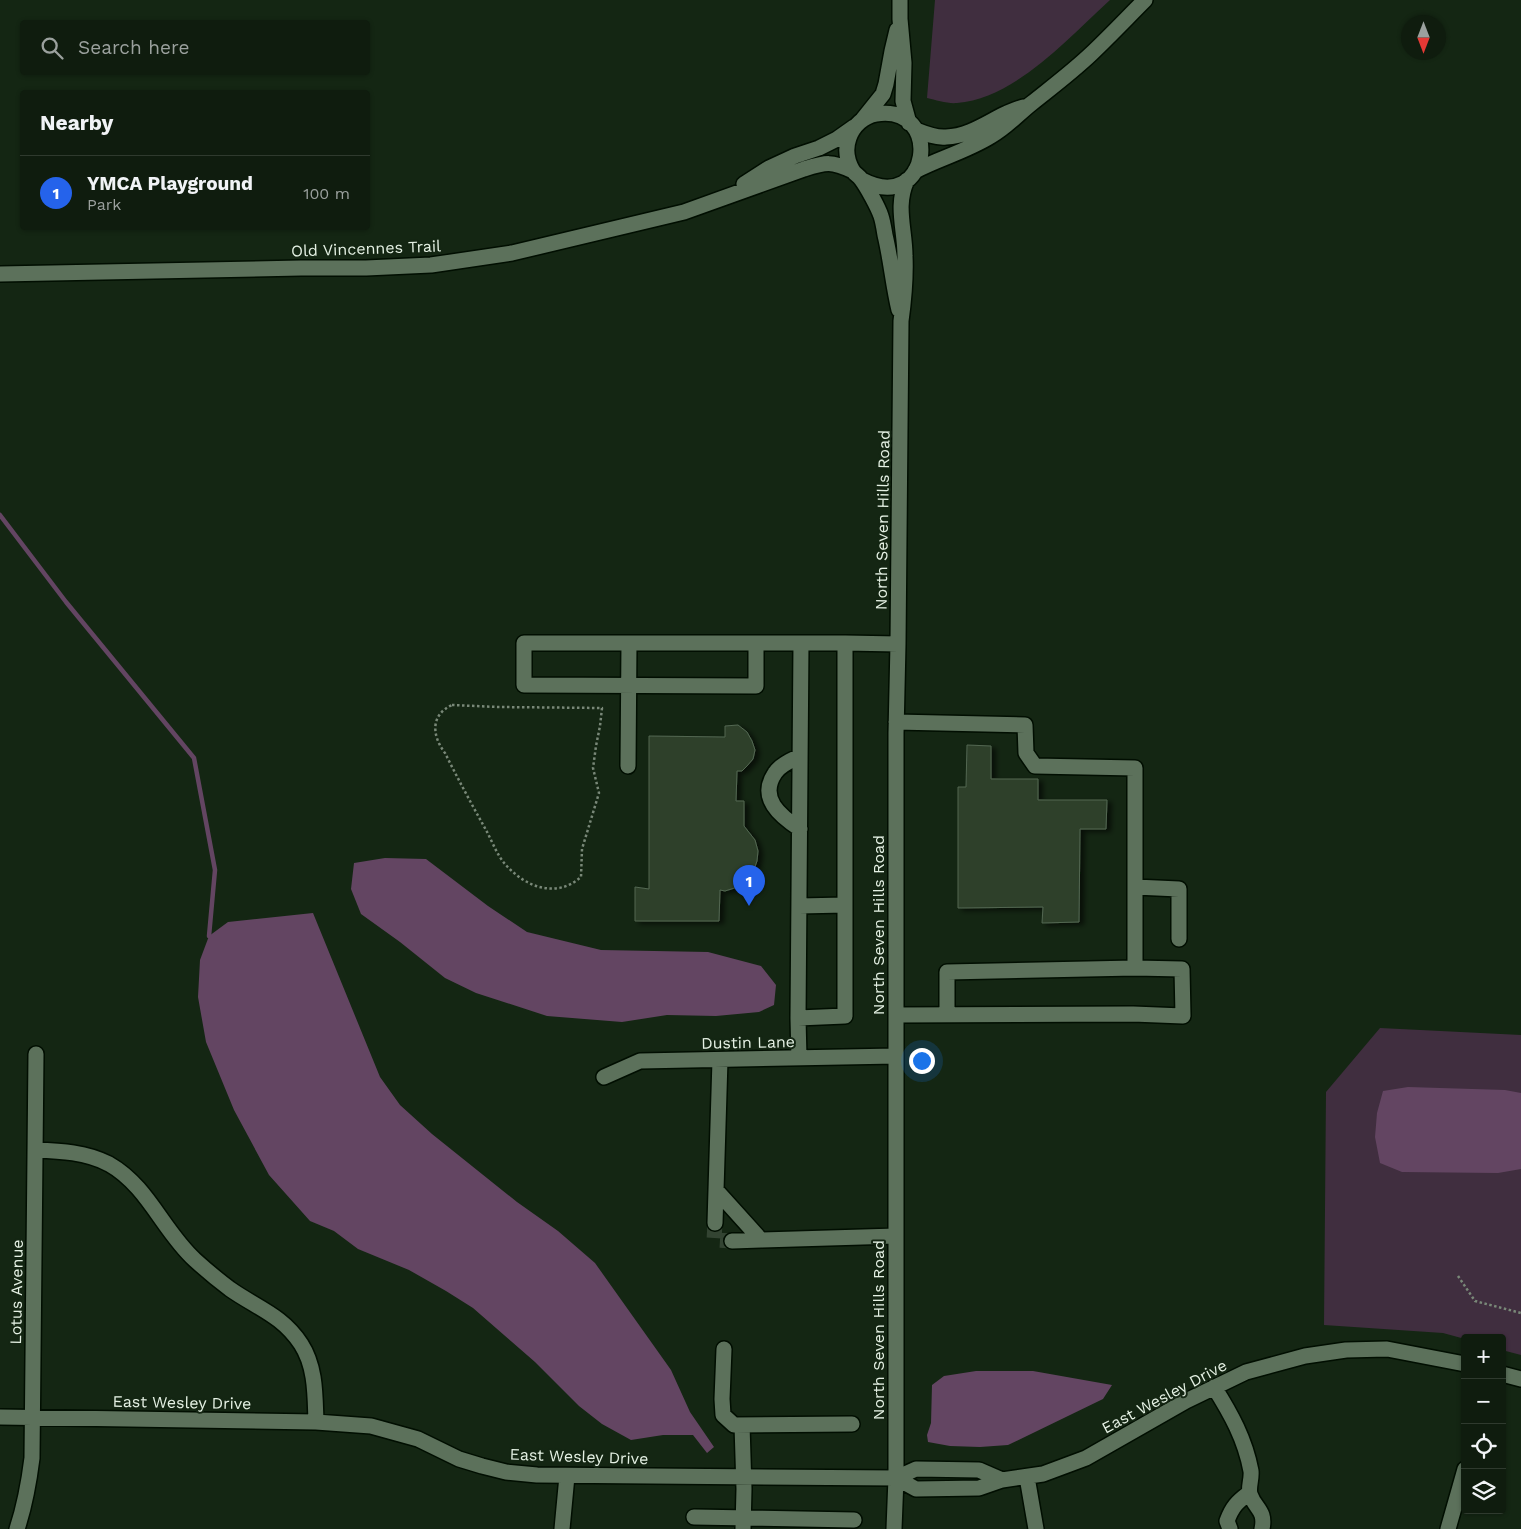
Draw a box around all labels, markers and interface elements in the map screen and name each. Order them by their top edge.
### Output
north arrow [1401,15,1446,60]
search box [20,20,370,75]
icon: search [38,34,66,62]
text: Search here [78,36,189,59]
text: Nearby [40,110,113,135]
text: YMCA Playground [87,172,253,195]
text: 1 [53,184,59,203]
text: 100 m [303,184,350,203]
text: Park [87,195,121,214]
street label: Old Vincennes Trail [291,236,441,261]
street label: North Seven Hills Road [871,430,894,610]
street label: North Seven Hills Road [869,835,888,1015]
pin: 1 [733,865,765,906]
street label: Dustin Lane [701,1032,795,1053]
your location [909,1048,935,1074]
street label: Lotus Avenue [6,1239,27,1345]
street label: North Seven Hills Road [869,1240,888,1420]
map controls [1461,1334,1506,1514]
button: + [1461,1334,1506,1379]
street label: East Wesley Drive [1098,1355,1230,1437]
button: − [1461,1379,1506,1424]
street label: East Wesley Drive [112,1392,252,1413]
button: locate [1461,1424,1506,1469]
street label: East Wesley Drive [509,1445,649,1468]
button: layers [1461,1469,1506,1514]

